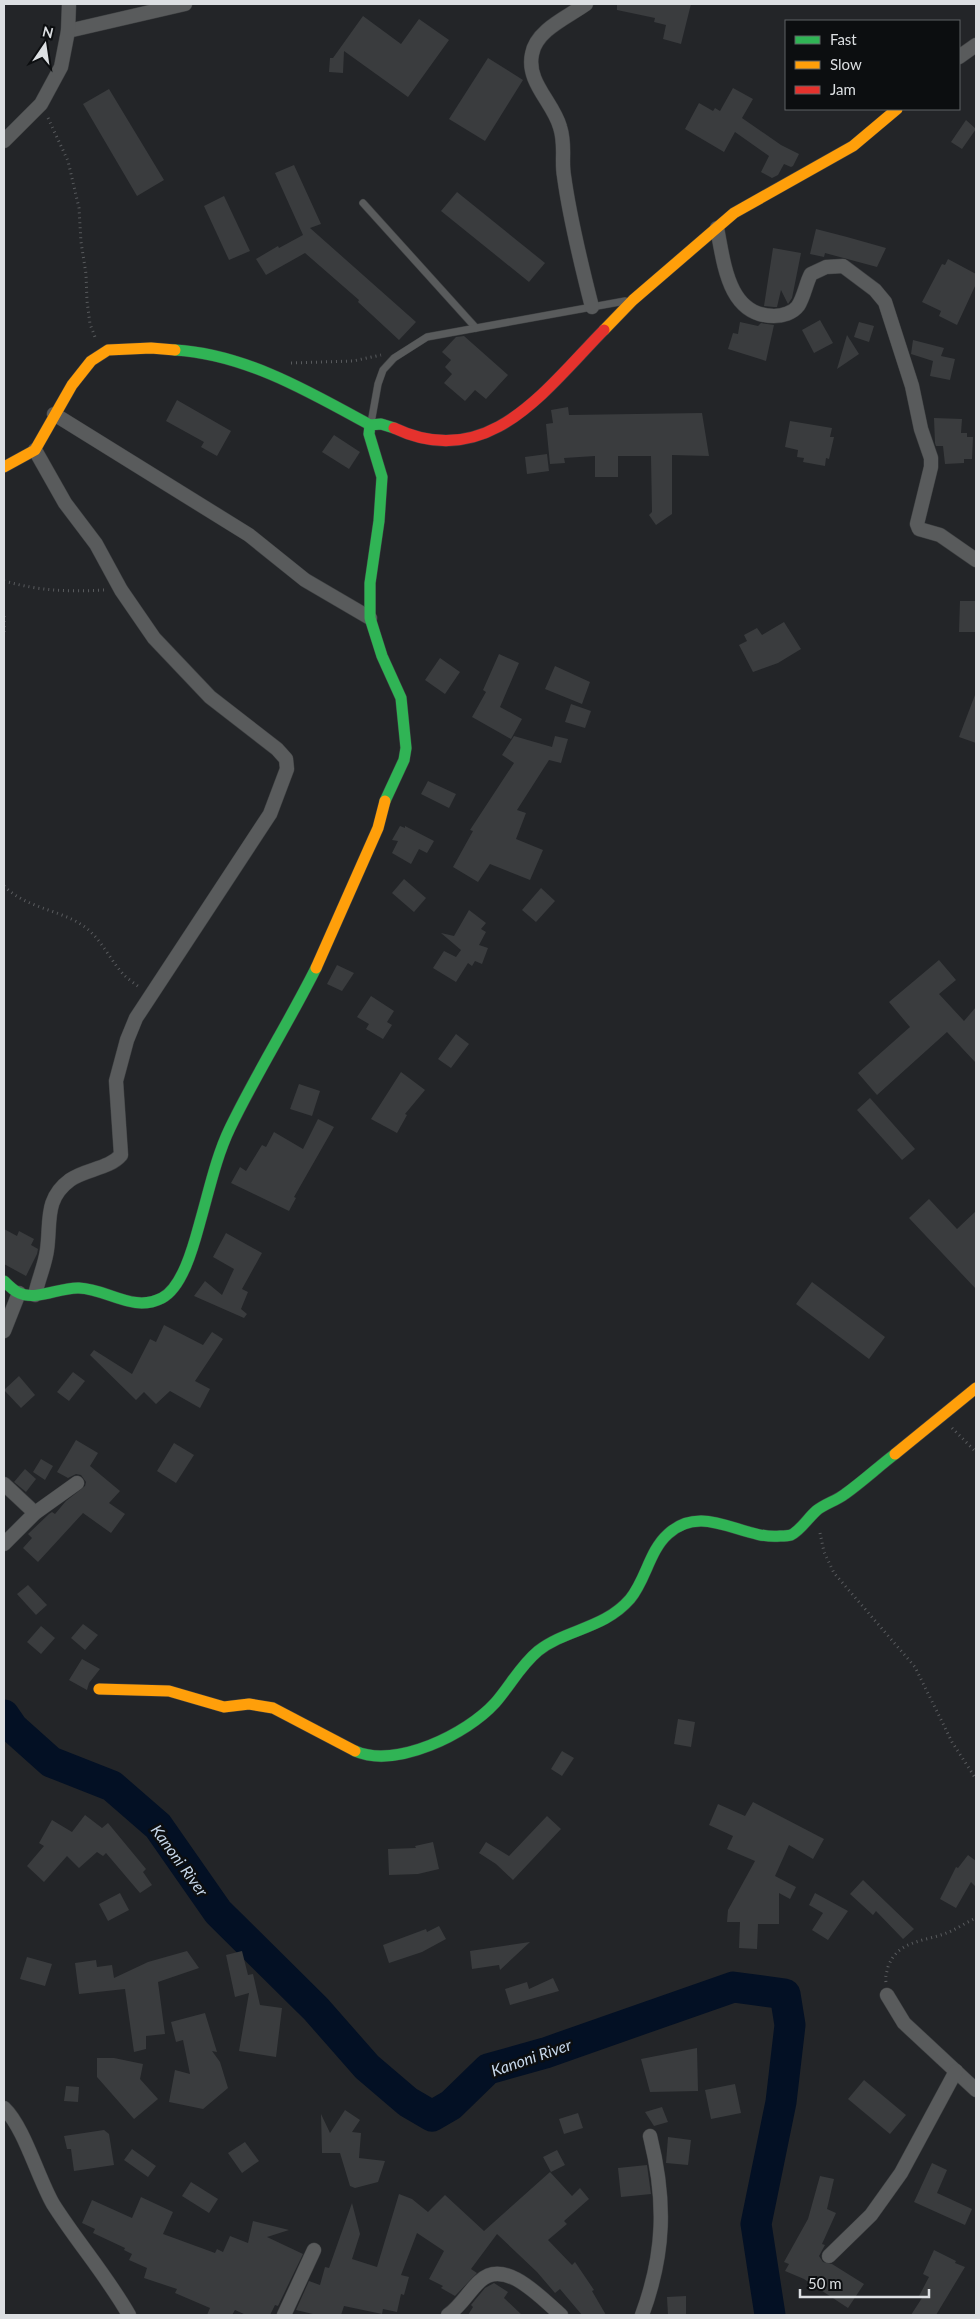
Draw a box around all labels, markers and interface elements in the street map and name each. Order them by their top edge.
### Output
north arrow [20,20,70,70]
legend [785,20,960,110]
text: N [41,22,55,41]
text: Fast [830,30,857,48]
text: Slow [830,55,862,73]
text: Jam [830,80,856,98]
water label: Kanoni River [148,1821,213,1900]
water label: Kanoni River [488,2034,574,2080]
scale bar [800,2266,929,2298]
text: 50 m [808,2274,842,2292]

